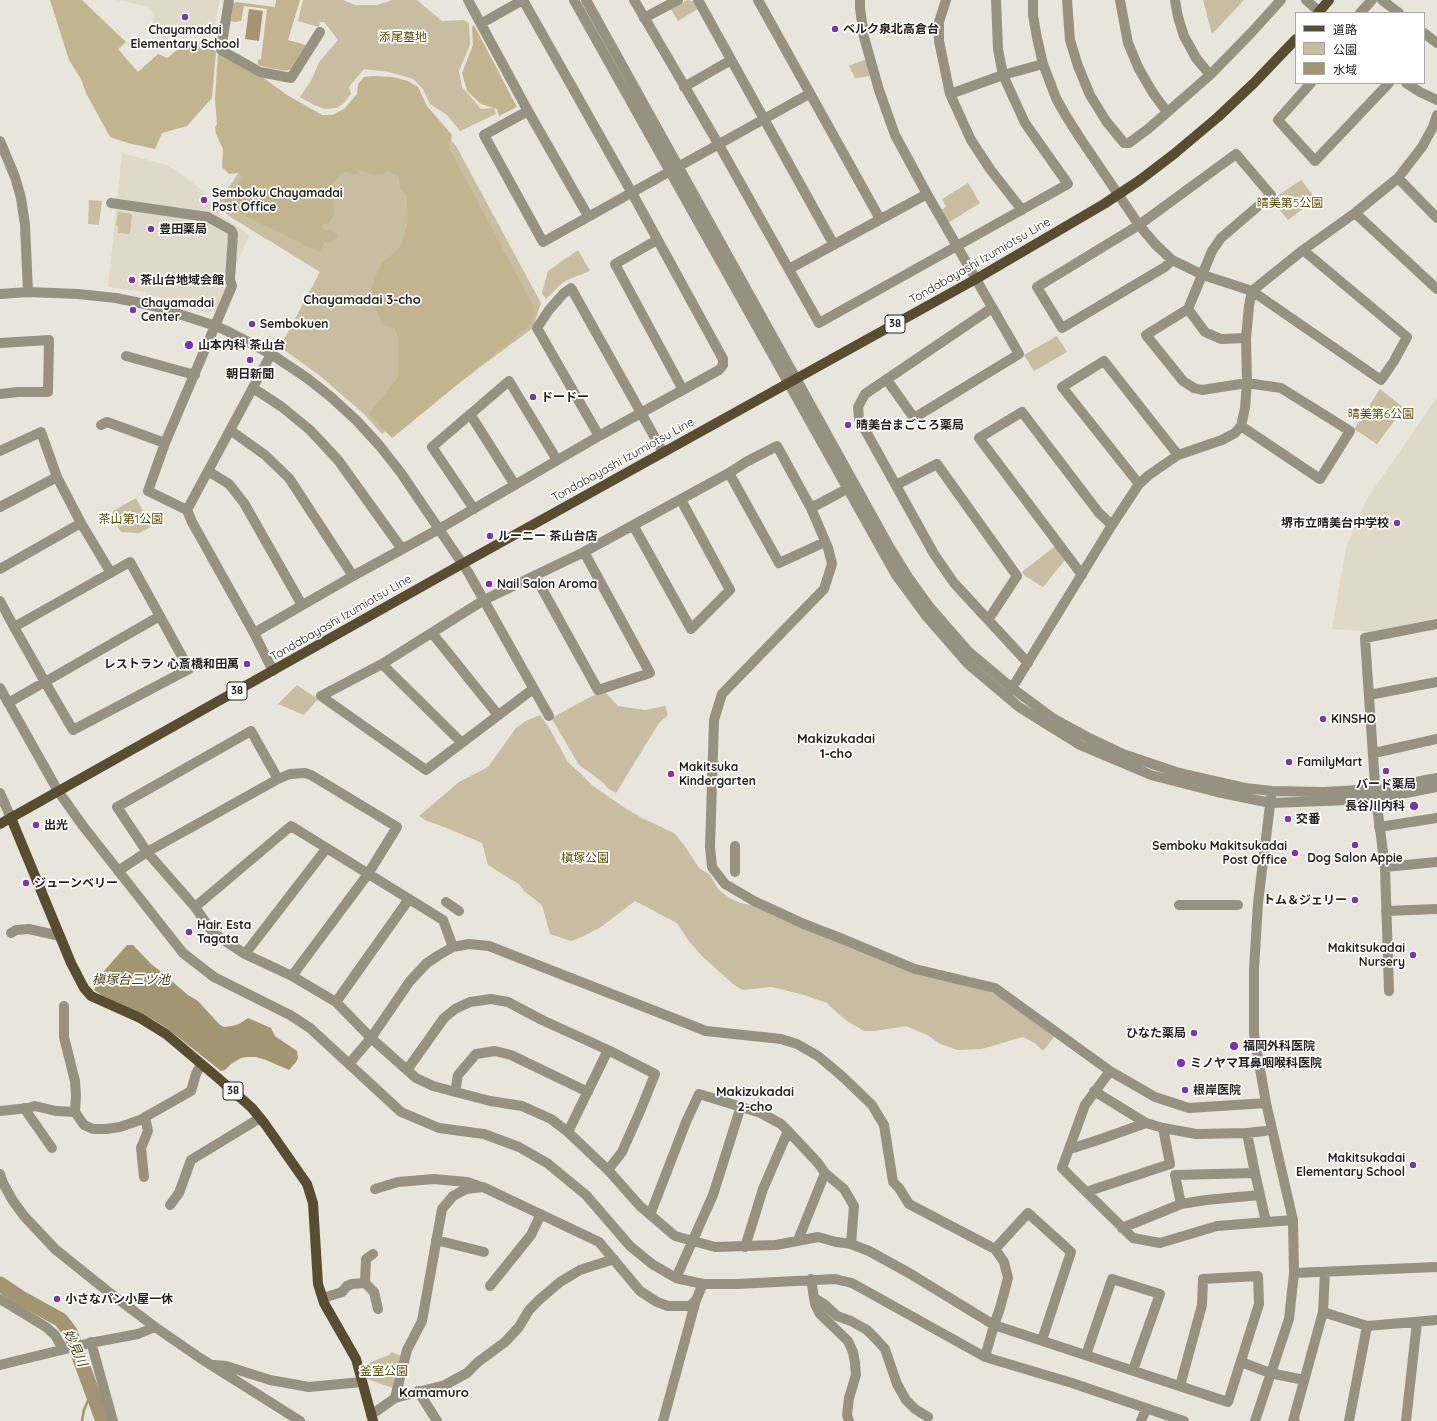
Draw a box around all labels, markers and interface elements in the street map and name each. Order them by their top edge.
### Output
marker: Chayamadai Elementary School [180,12,190,22]
legend [1295,12,1425,84]
place label: ベルク泉北高倉台 [843,22,939,36]
text: 道路 [1333,22,1357,37]
place label: Chayamadai Elementary School [130,23,240,51]
marker: ベルク泉北高倉台 [830,24,840,34]
park label: 添尾墓地 [379,30,427,44]
text: 公園 [1333,42,1357,57]
text: 水域 [1333,62,1357,77]
place label: Semboku Chayamadai Post Office [212,186,343,214]
marker: Semboku Chayamadai Post Office [199,195,209,205]
park label: 晴美第5公園 [1257,196,1323,210]
street label: Tondabayashi Izumiotsu Line [907,215,1053,307]
place label: 豊田薬局 [159,222,207,236]
marker: 豊田薬局 [146,224,156,234]
place label: 茶山台地域会館 [140,273,224,287]
marker: 茶山台地域会館 [127,275,137,285]
district label: Chayamadai 3-cho [303,292,421,308]
place label: Chayamadai Center [141,296,214,324]
marker: Chayamadai Center [128,305,138,315]
road number: 38 [885,315,905,333]
place label: Sembokuen [260,317,328,331]
marker: Sembokuen [247,319,257,329]
place label: 山本内科 茶山台 [198,338,285,352]
marker: 山本内科 茶山台 [183,339,195,351]
marker: 朝日新聞 [245,355,255,365]
place label: 朝日新聞 [226,367,274,381]
place label: ドードー [541,390,589,404]
marker: ドードー [528,392,538,402]
park label: 晴美第6公園 [1348,407,1414,421]
street label: Tondabayashi Izumiotsu Line [549,415,697,505]
place label: 晴美台まごころ薬局 [856,418,964,432]
marker: 晴美台まごころ薬局 [843,420,853,430]
park label: 茶山第1公園 [99,512,163,526]
place label: 堺市立晴美台中学校 [1281,516,1389,530]
marker: 堺市立晴美台中学校 [1392,518,1402,528]
place label: ルーニー 茶山台店 [498,529,597,543]
marker: ルーニー 茶山台店 [485,531,495,541]
street label: Tondabayashi Izumiotsu Line [268,572,414,664]
place label: Nail Salon Aroma [497,577,597,591]
marker: Nail Salon Aroma [484,579,494,589]
place label: レストラン 心斎橋和田萬 [104,657,239,671]
marker: レストラン 心斎橋和田萬 [242,659,252,669]
road number: 38 [227,682,247,700]
place label: KINSHO [1331,712,1376,726]
marker: KINSHO [1318,714,1328,724]
district label: Makizukadai 1-cho [797,731,875,762]
place label: FamilyMart [1297,755,1363,769]
marker: FamilyMart [1284,757,1294,767]
place label: Makitsuka Kindergarten [679,760,756,788]
marker: バード薬局 [1381,766,1391,776]
marker: Makitsuka Kindergarten [666,769,676,779]
place label: バード薬局 [1356,777,1416,791]
place label: 長谷川内科 [1345,799,1405,813]
marker: 長谷川内科 [1408,800,1420,812]
place label: 交番 [1296,812,1320,826]
marker: 交番 [1283,814,1293,824]
place label: 出光 [44,818,68,832]
marker: 出光 [31,820,41,830]
place label: Semboku Makitsukadai Post Office [1152,839,1287,867]
marker: Dog Salon Appie [1350,840,1360,850]
marker: Semboku Makitsukadai Post Office [1290,848,1300,858]
park label: 槇塚公園 [561,851,609,865]
place label: Dog Salon Appie [1307,851,1403,865]
place label: ジューンベリー [34,876,118,890]
marker: ジューンベリー [21,878,31,888]
place label: トム＆ジェリー [1263,893,1347,907]
marker: トム＆ジェリー [1350,895,1360,905]
place label: Hair. Esta Tagata [197,918,251,946]
marker: Hair. Esta Tagata [184,927,194,937]
place label: Makitsukadai Nursery [1328,941,1405,969]
marker: Makitsukadai Nursery [1408,950,1418,960]
water label: 槇塚台三ツ池 [92,972,170,988]
place label: ひなた薬局 [1126,1026,1186,1040]
marker: ひなた薬局 [1189,1028,1199,1038]
place label: 福岡外科医院 [1243,1039,1315,1053]
marker: 福岡外科医院 [1228,1040,1240,1052]
place label: ミノヤマ耳鼻咽喉科医院 [1190,1056,1322,1070]
marker: ミノヤマ耳鼻咽喉科医院 [1175,1057,1187,1069]
road number: 38 [223,1082,243,1100]
place label: 根岸医院 [1193,1083,1241,1097]
district label: Makizukadai 2-cho [716,1084,794,1115]
marker: 根岸医院 [1180,1085,1190,1095]
place label: Makitsukadai Elementary School [1296,1151,1405,1179]
marker: Makitsukadai Elementary School [1408,1160,1418,1170]
place label: 小さなパン小屋一休 [65,1292,173,1306]
marker: 小さなパン小屋一休 [52,1294,62,1304]
water label: 妙見川 [60,1327,90,1369]
park label: 釜室公園 [360,1364,408,1378]
district label: Kamamuro [399,1385,469,1401]

